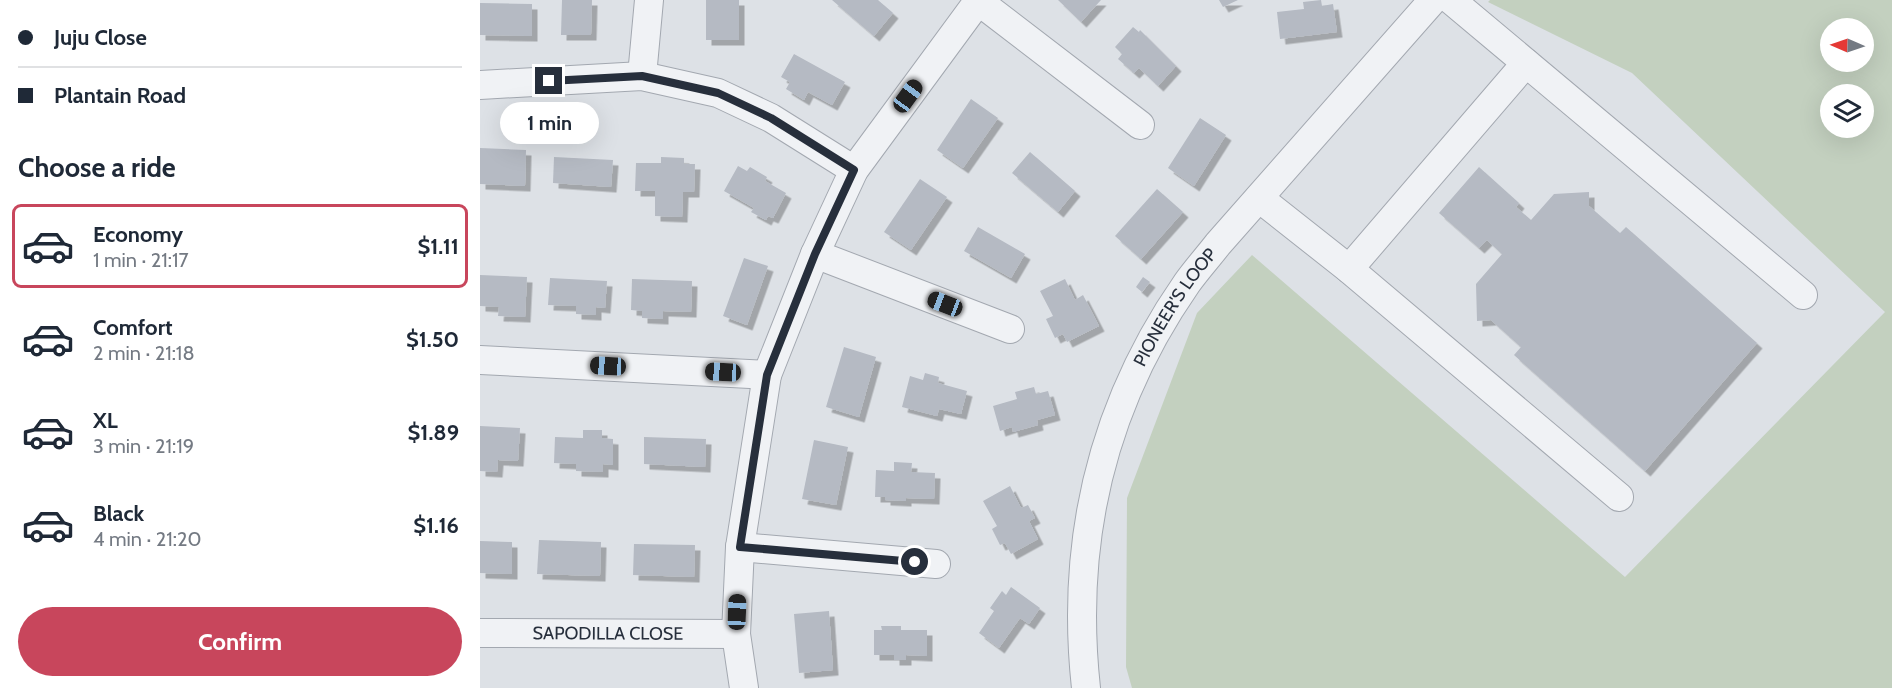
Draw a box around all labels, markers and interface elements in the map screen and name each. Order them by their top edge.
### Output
north arrow [1820,18,1874,72]
map controls [1820,18,1874,138]
text: Juju Close [54,24,147,51]
route end [535,67,562,94]
car [890,76,926,116]
text: Plantain Road [54,82,186,109]
button: layers [1820,84,1874,138]
callout: 1 min [500,102,598,144]
text: 1 min [527,111,572,135]
text: Choose a ride [18,151,176,184]
icon: car [21,219,75,273]
text: Economy [93,221,183,248]
text: $1.11 [417,233,459,260]
street label: PIONEER'S LOOP [1129,244,1221,370]
text: 1 min · 21:17 [93,248,188,272]
car [925,289,965,319]
icon: car [21,312,75,366]
text: Comfort [93,314,172,341]
text: $1.50 [406,326,459,353]
text: 2 min · 21:18 [93,341,195,365]
car [590,356,626,376]
car [705,362,741,382]
icon: car [21,405,75,459]
text: XL [93,407,118,434]
text: $1.89 [408,419,459,446]
text: 3 min · 21:19 [93,434,194,458]
icon: car [21,498,75,552]
text: Black [93,500,144,527]
text: $1.16 [413,512,459,539]
text: 4 min · 21:20 [93,527,201,551]
route start [901,548,928,575]
car [727,594,747,630]
button: Confirm [18,607,462,676]
street label: SAPODILLA CLOSE [533,622,683,645]

